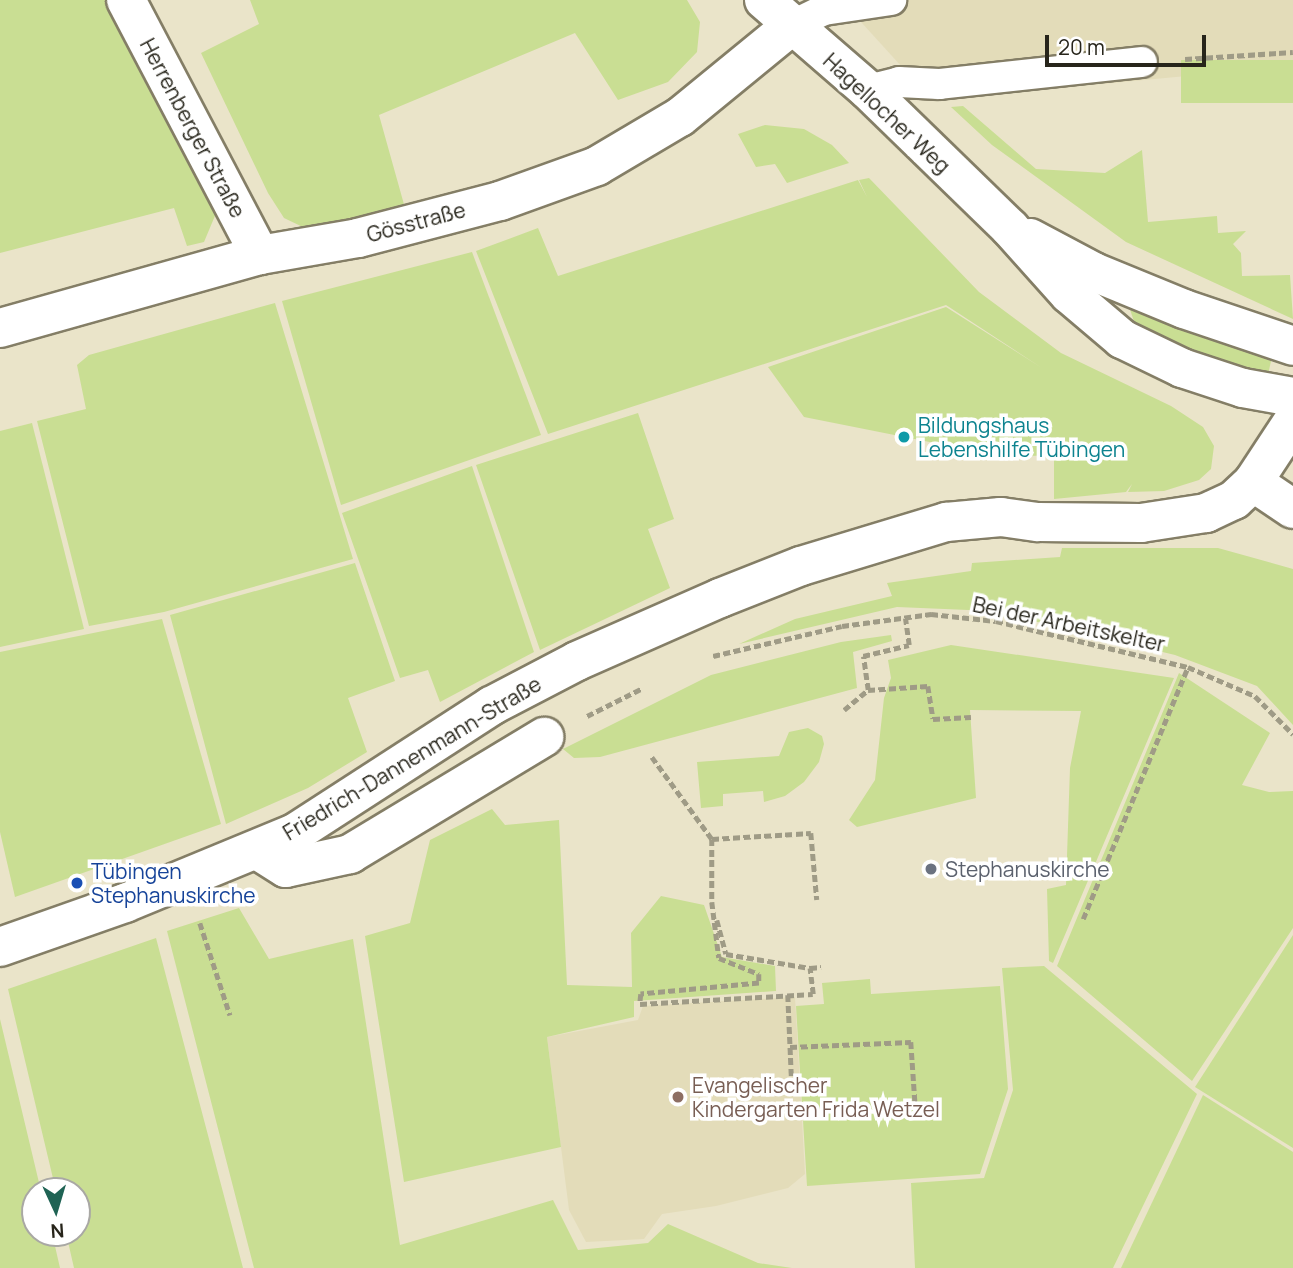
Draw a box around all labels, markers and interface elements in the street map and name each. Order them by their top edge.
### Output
scale bar [1048,21,1209,65]
text: 20 m [1058,33,1105,61]
street label: Herrenberger Straße [135,34,251,222]
street label: Hagellocher Weg [818,48,956,178]
street label: Gösstraße [364,197,468,247]
place label: Bildungshaus Lebenshilfe Tübingen [918,412,1125,462]
marker: Bildungshaus Lebenshilfe Tübingen [896,429,912,445]
street label: Bei der Arbeitskelter [971,591,1167,657]
street label: Friedrich-Dannenmann-Straße [278,671,546,845]
place label: Stephanuskirche [945,856,1109,882]
place label: Tübingen Stephanuskirche [91,858,255,908]
marker: Stephanuskirche [923,861,939,877]
marker: Tübingen Stephanuskirche [69,875,85,891]
place label: Evangelischer Kindergarten Frida Wetzel [692,1072,940,1122]
marker: Evangelischer Kindergarten Frida Wetzel [670,1089,686,1105]
north arrow [21,1177,91,1247]
text: N [50,1218,65,1244]

